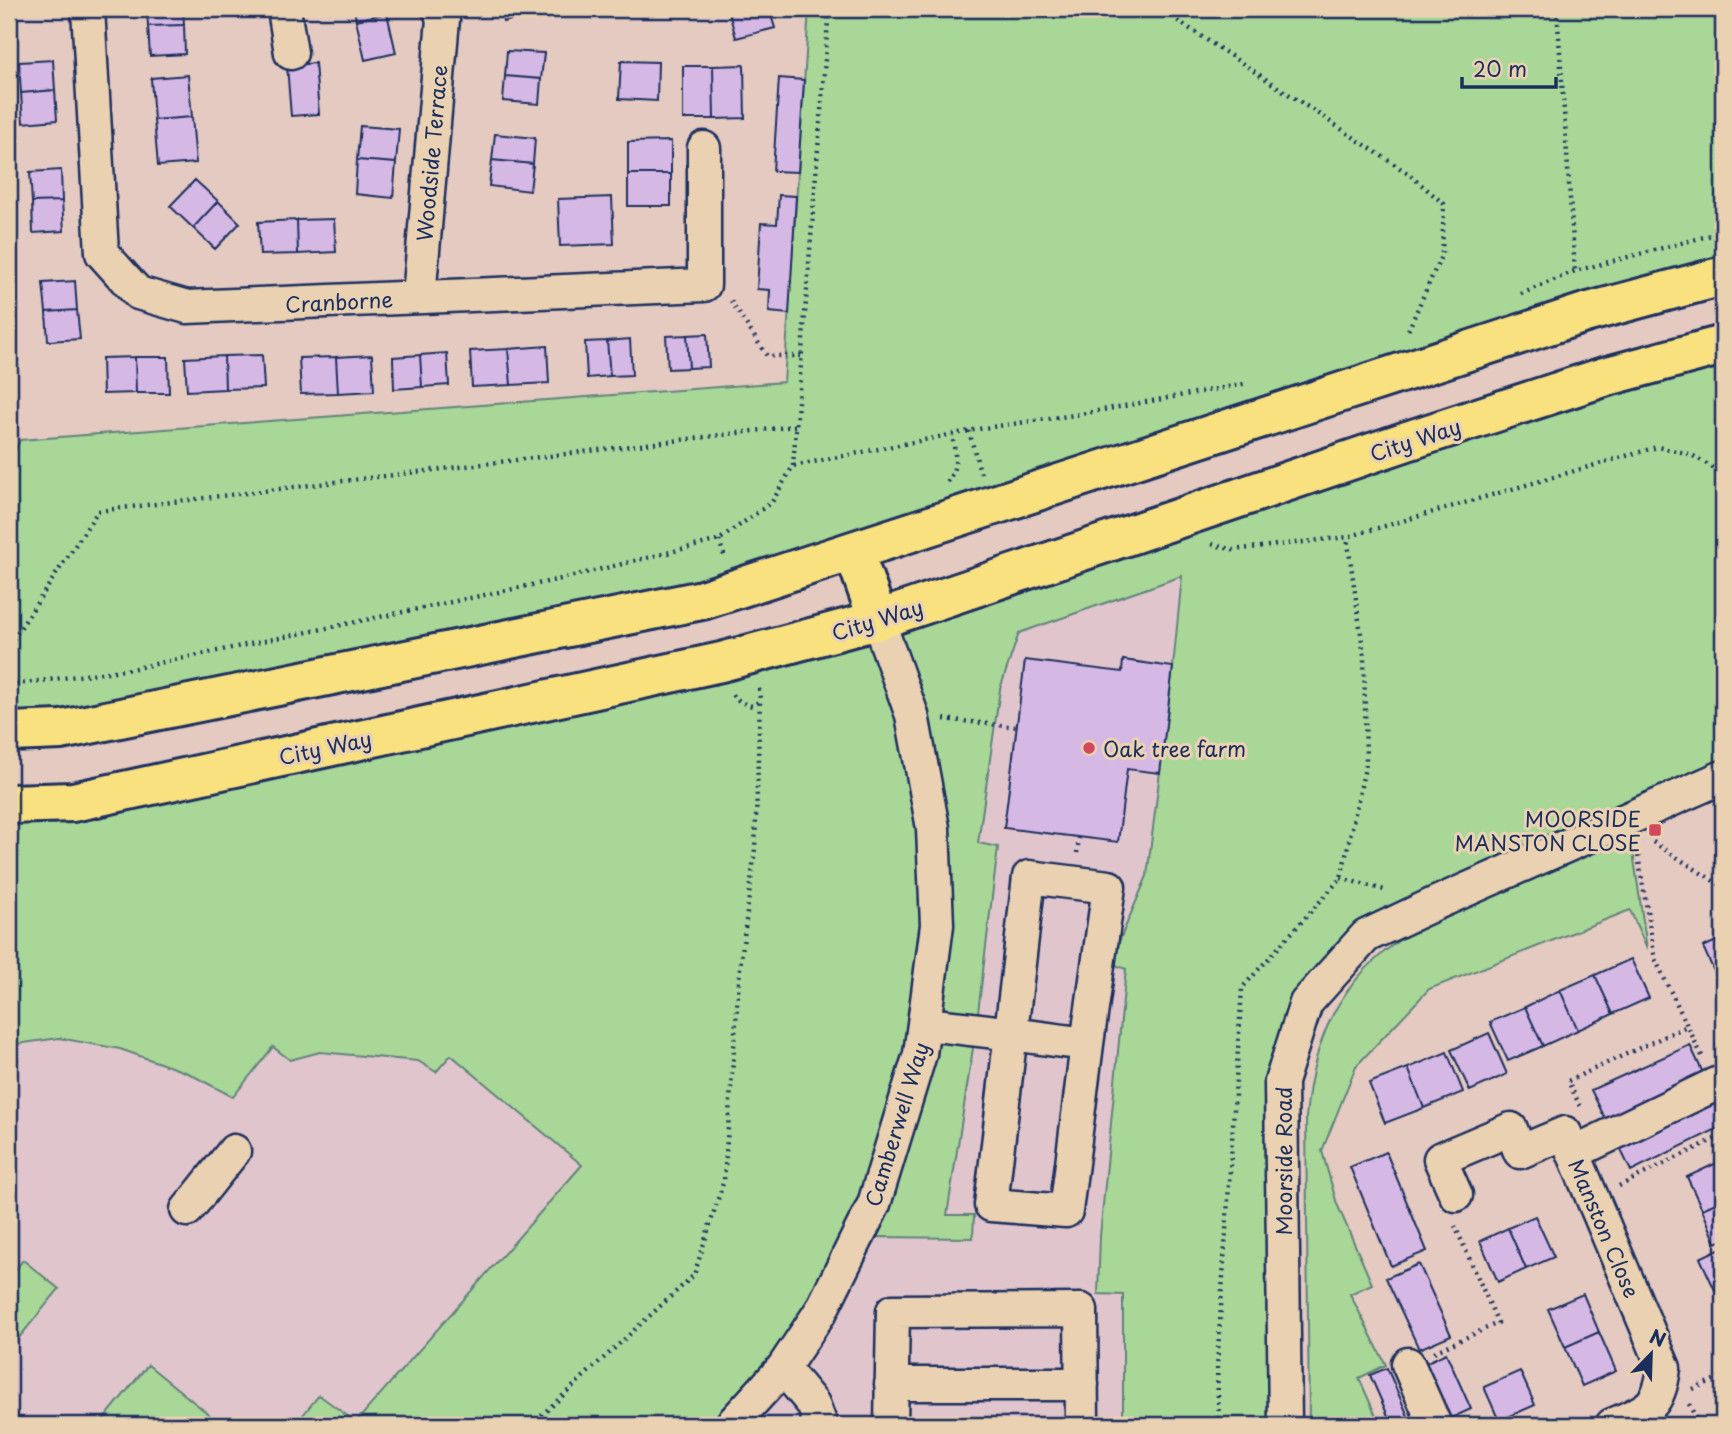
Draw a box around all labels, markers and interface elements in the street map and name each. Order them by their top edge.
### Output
scale bar [1462,46,1557,90]
text: 20 m [1473,52,1527,84]
street label: Woodside Terrace [407,63,455,243]
street label: Cranborne [284,282,394,320]
street label: City Way [1365,409,1465,469]
street label: City Way [827,590,927,648]
street label: City Way [276,722,374,772]
place label: Oak tree farm [1103,732,1246,764]
marker: Oak tree farm [1081,740,1097,756]
place label: MOORSIDE MANSTON CLOSE [1454,802,1641,858]
marker: MOORSIDE MANSTON CLOSE [1647,822,1663,838]
street label: Camberwell Way [856,1038,936,1210]
street label: Moorside Road [1267,1087,1299,1235]
street label: Manston Close [1561,1154,1649,1302]
north arrow [1616,1318,1686,1388]
text: N [1646,1322,1670,1353]

